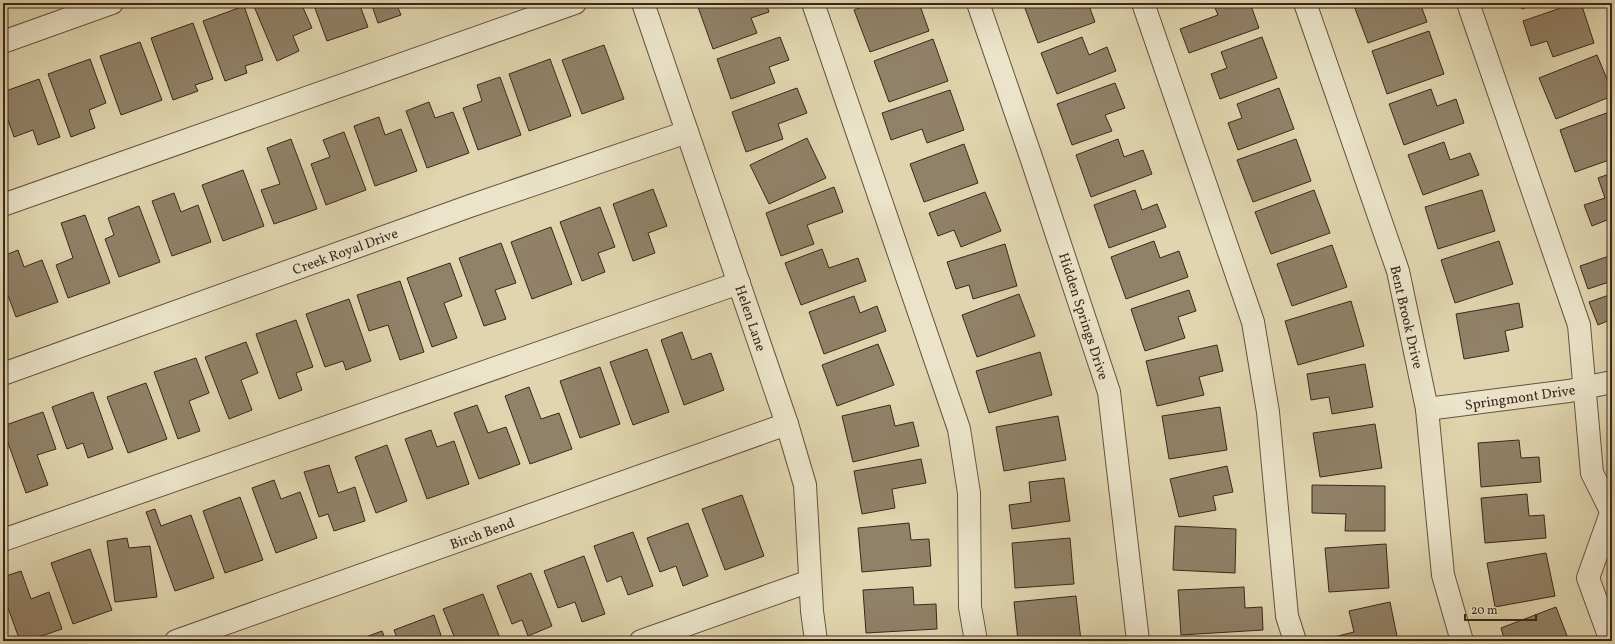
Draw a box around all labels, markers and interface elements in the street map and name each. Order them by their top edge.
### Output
street label: Creek Royal Drive [290,224,401,280]
street label: Hidden Springs Drive [1053,250,1112,383]
street label: Bent Brook Drive [1384,264,1427,371]
street label: Helen Lane [729,283,770,355]
street label: Springmont Drive [1464,381,1577,416]
street label: Birch Bend [448,514,518,555]
scale bar [1465,596,1536,622]
text: 20 m [1471,603,1498,619]

